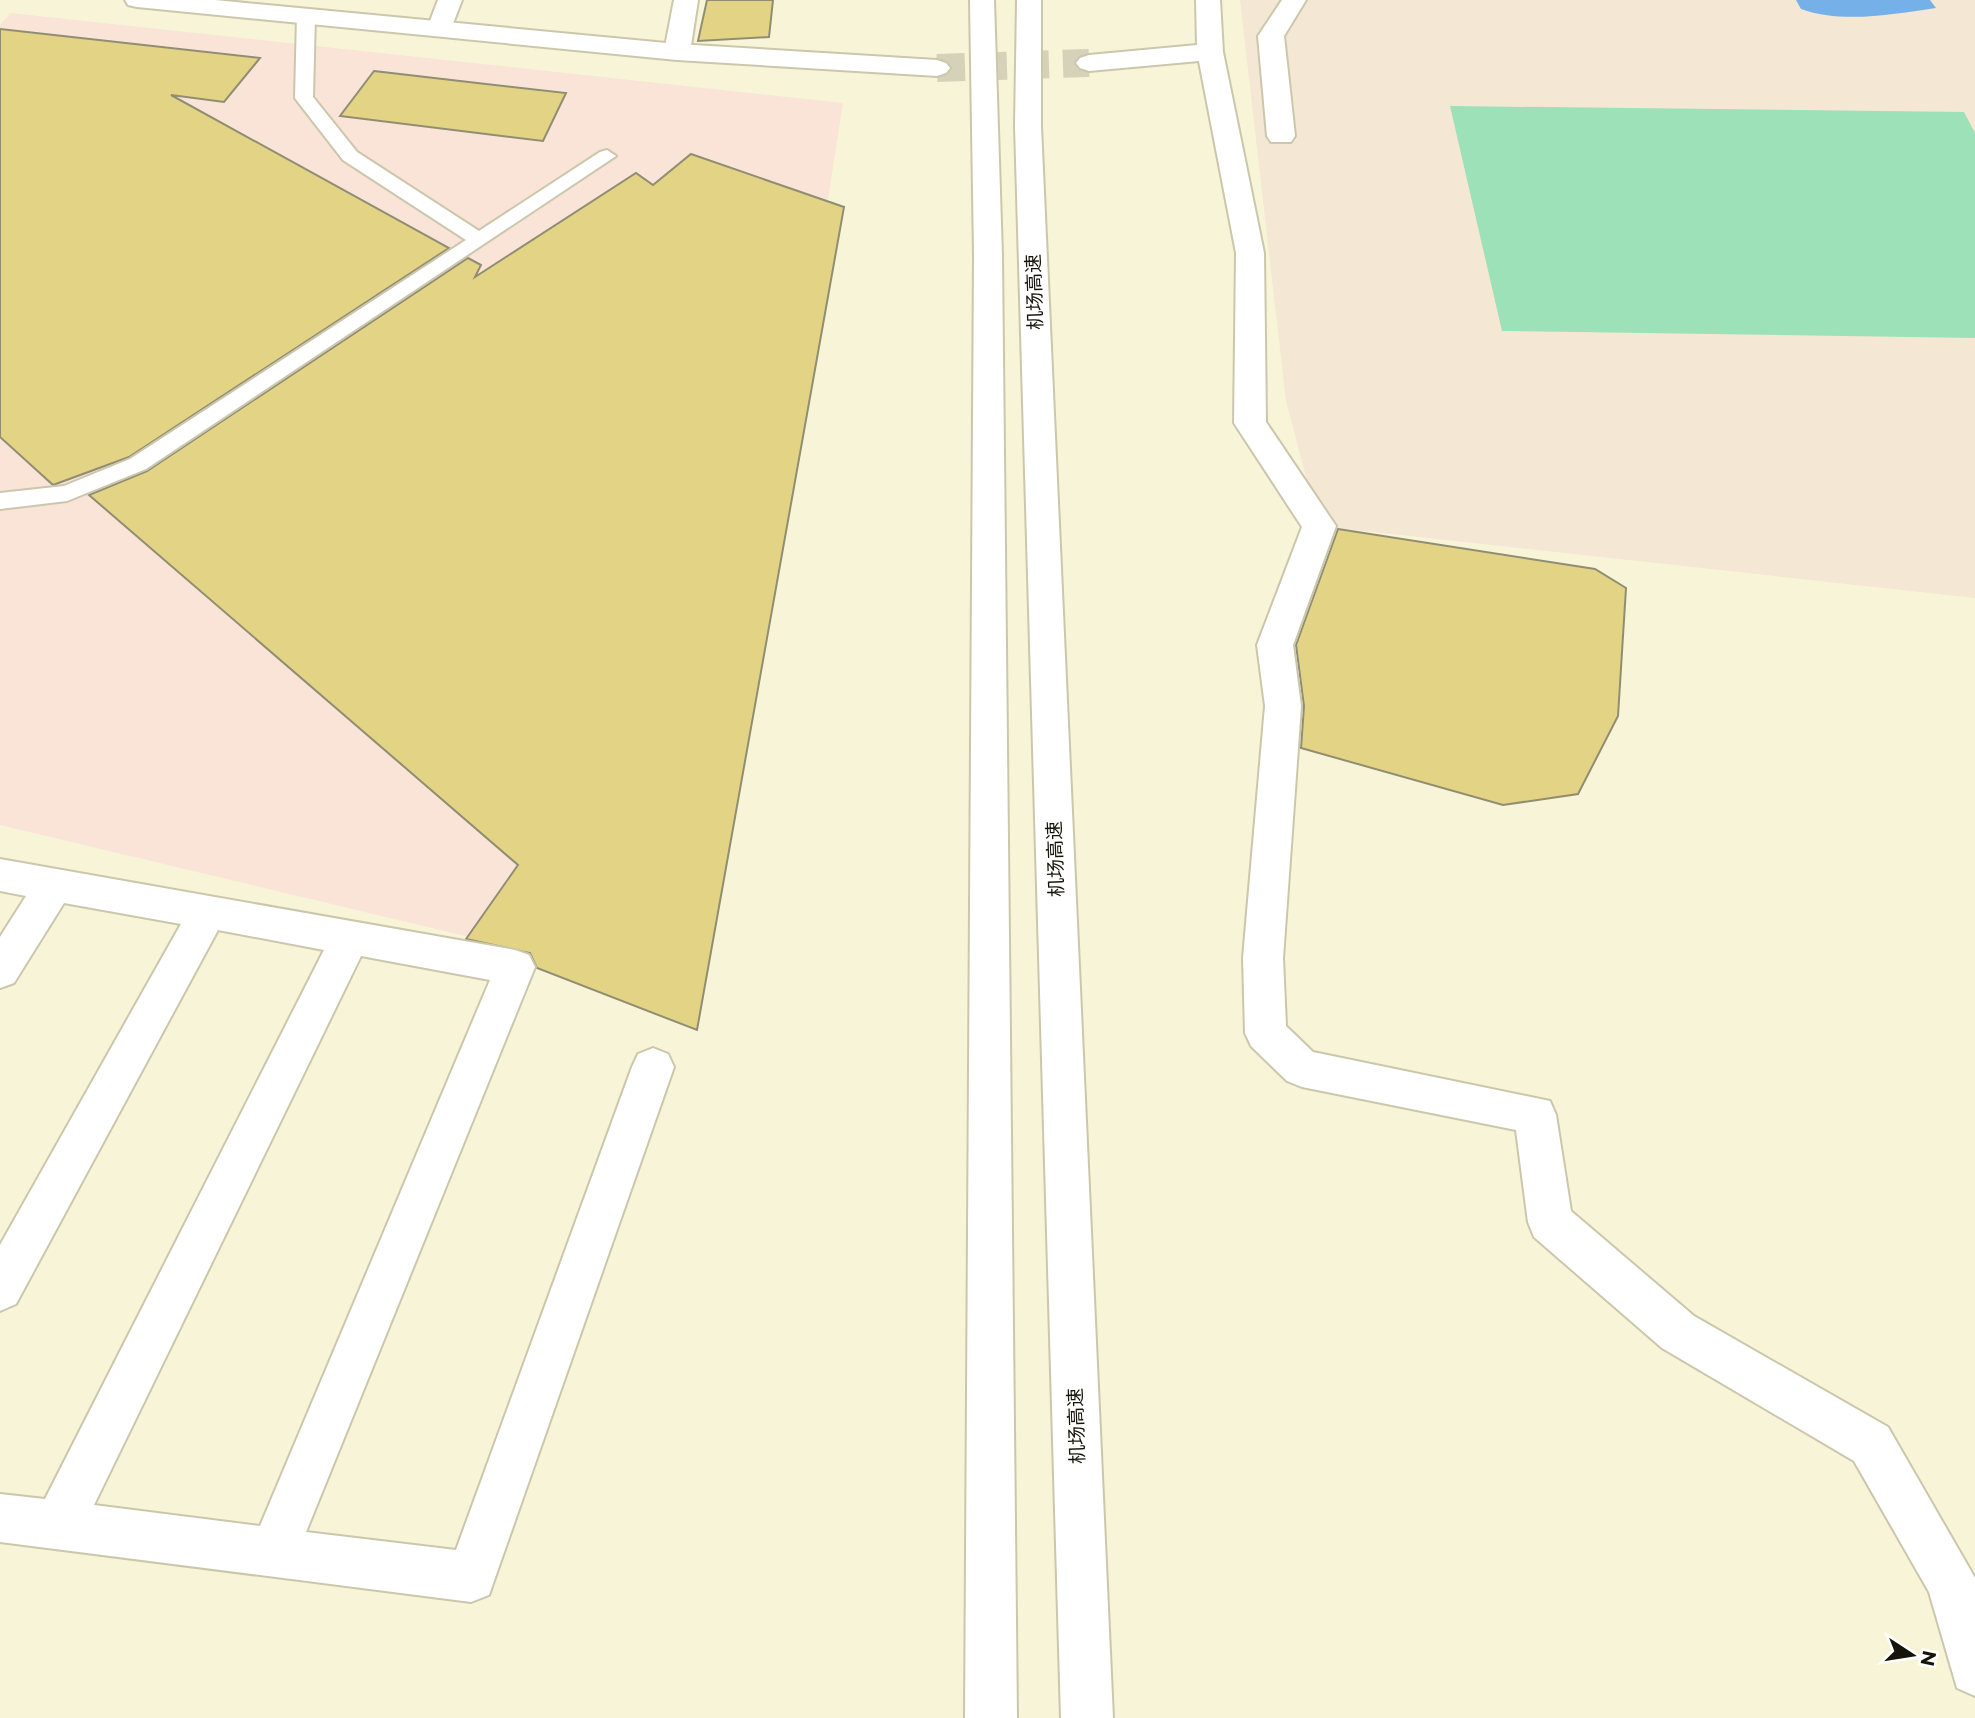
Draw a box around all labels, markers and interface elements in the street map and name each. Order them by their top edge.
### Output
street label: 机场高速 [1022,254,1047,330]
street label: 机场高速 [1043,821,1068,897]
street label: 机场高速 [1064,1388,1089,1464]
north arrow [1877,1620,1947,1690]
text: N [1915,1649,1941,1668]

